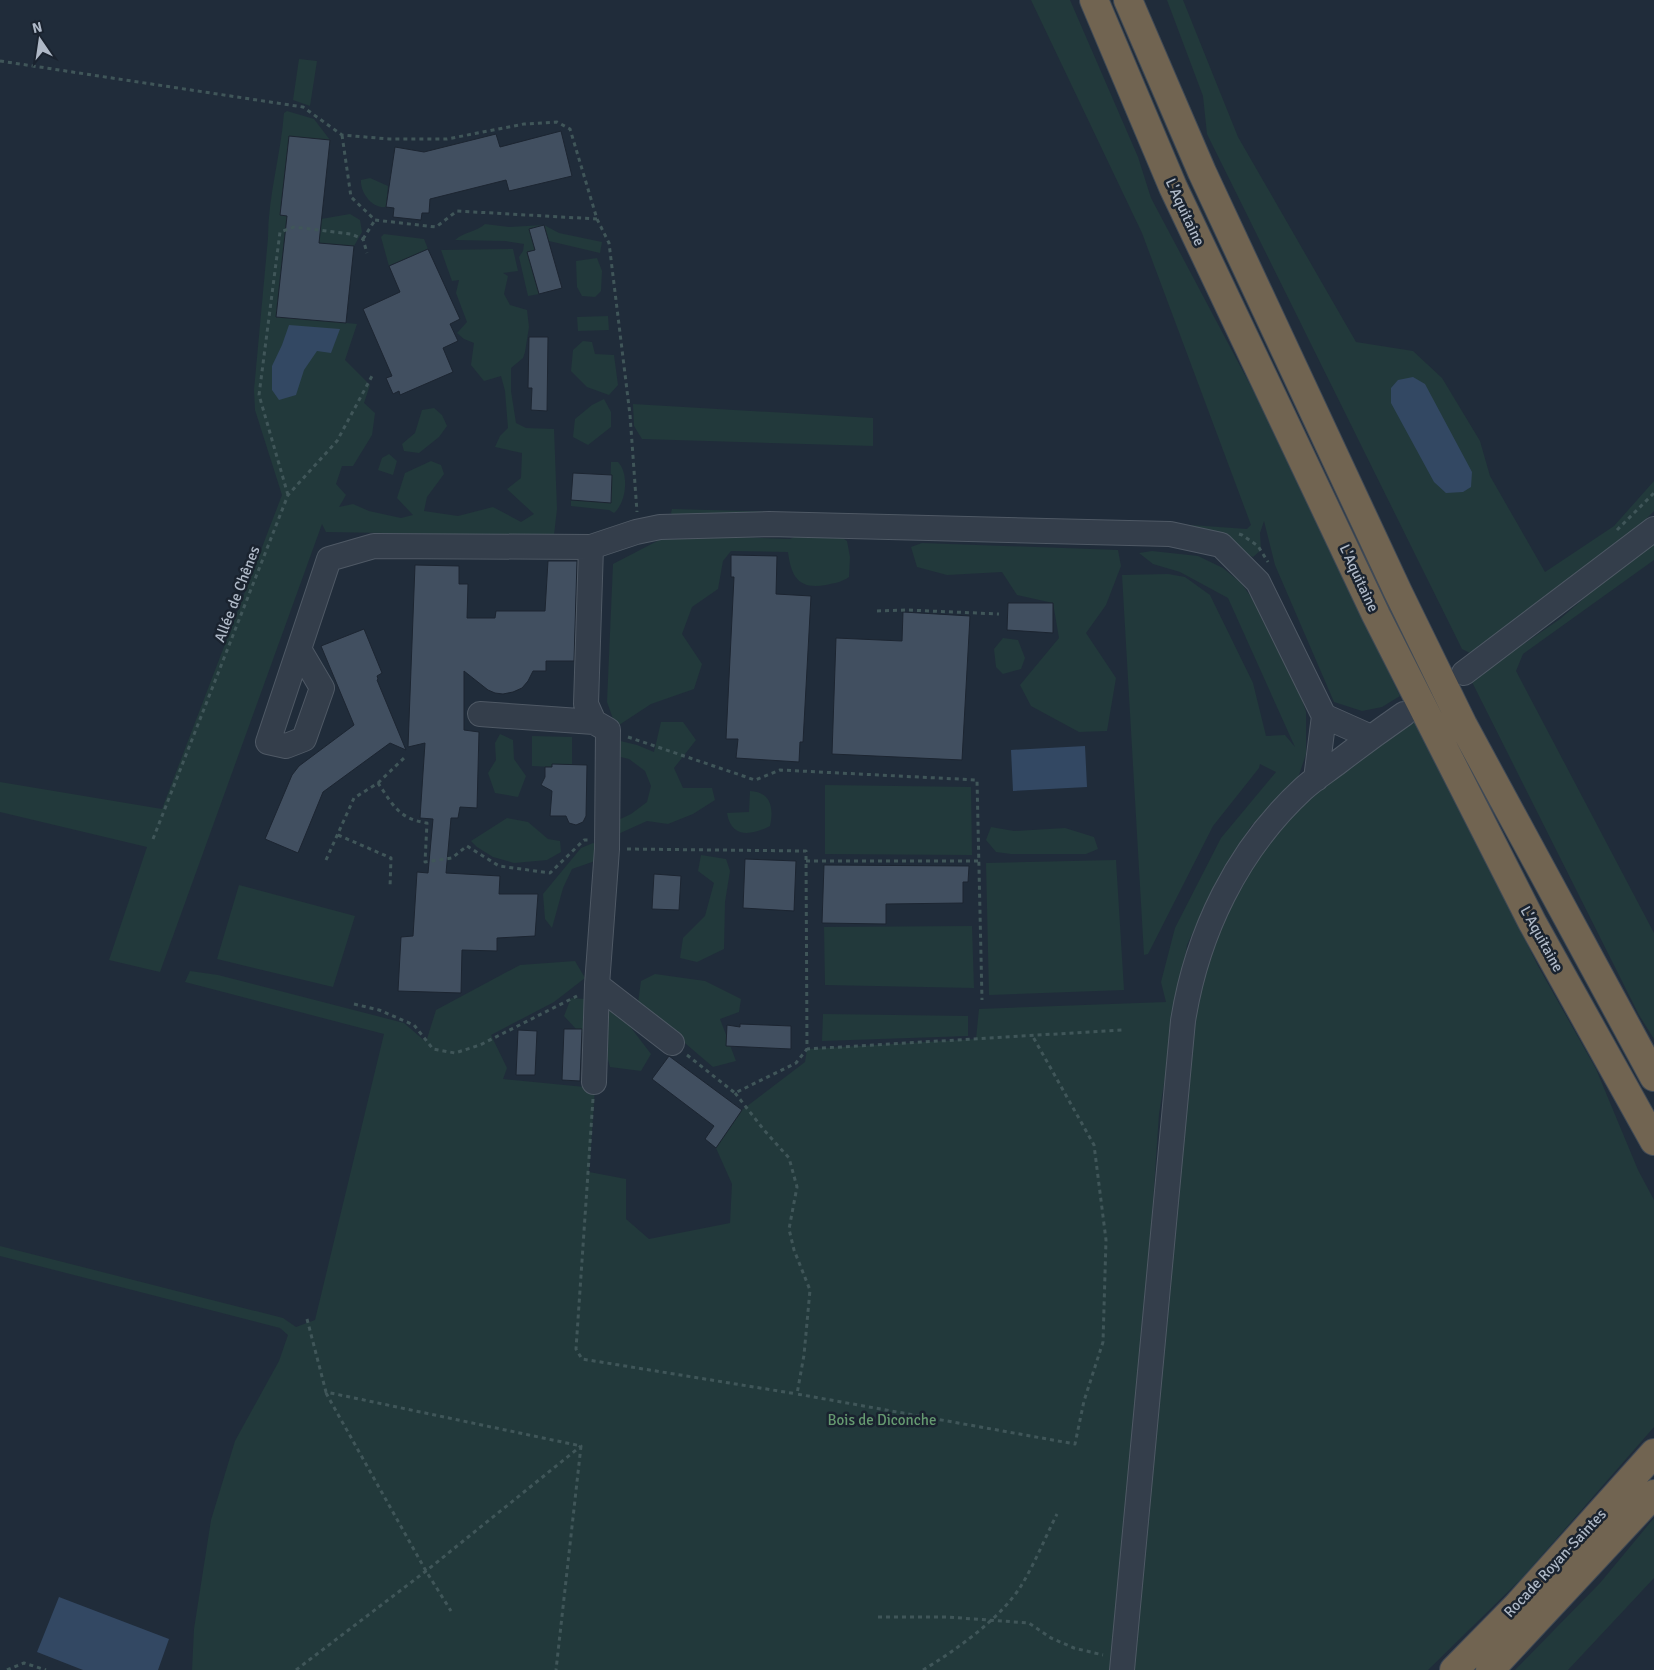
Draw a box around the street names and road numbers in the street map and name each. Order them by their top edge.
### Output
street label: L'Aquitaine [1162,175,1208,249]
street label: L'Aquitaine [1336,541,1382,615]
street label: Allée de Chênes [210,543,264,645]
street label: L'Aquitaine [1517,903,1567,975]
street label: Rocade Royan-Saintes [1500,1505,1610,1621]

